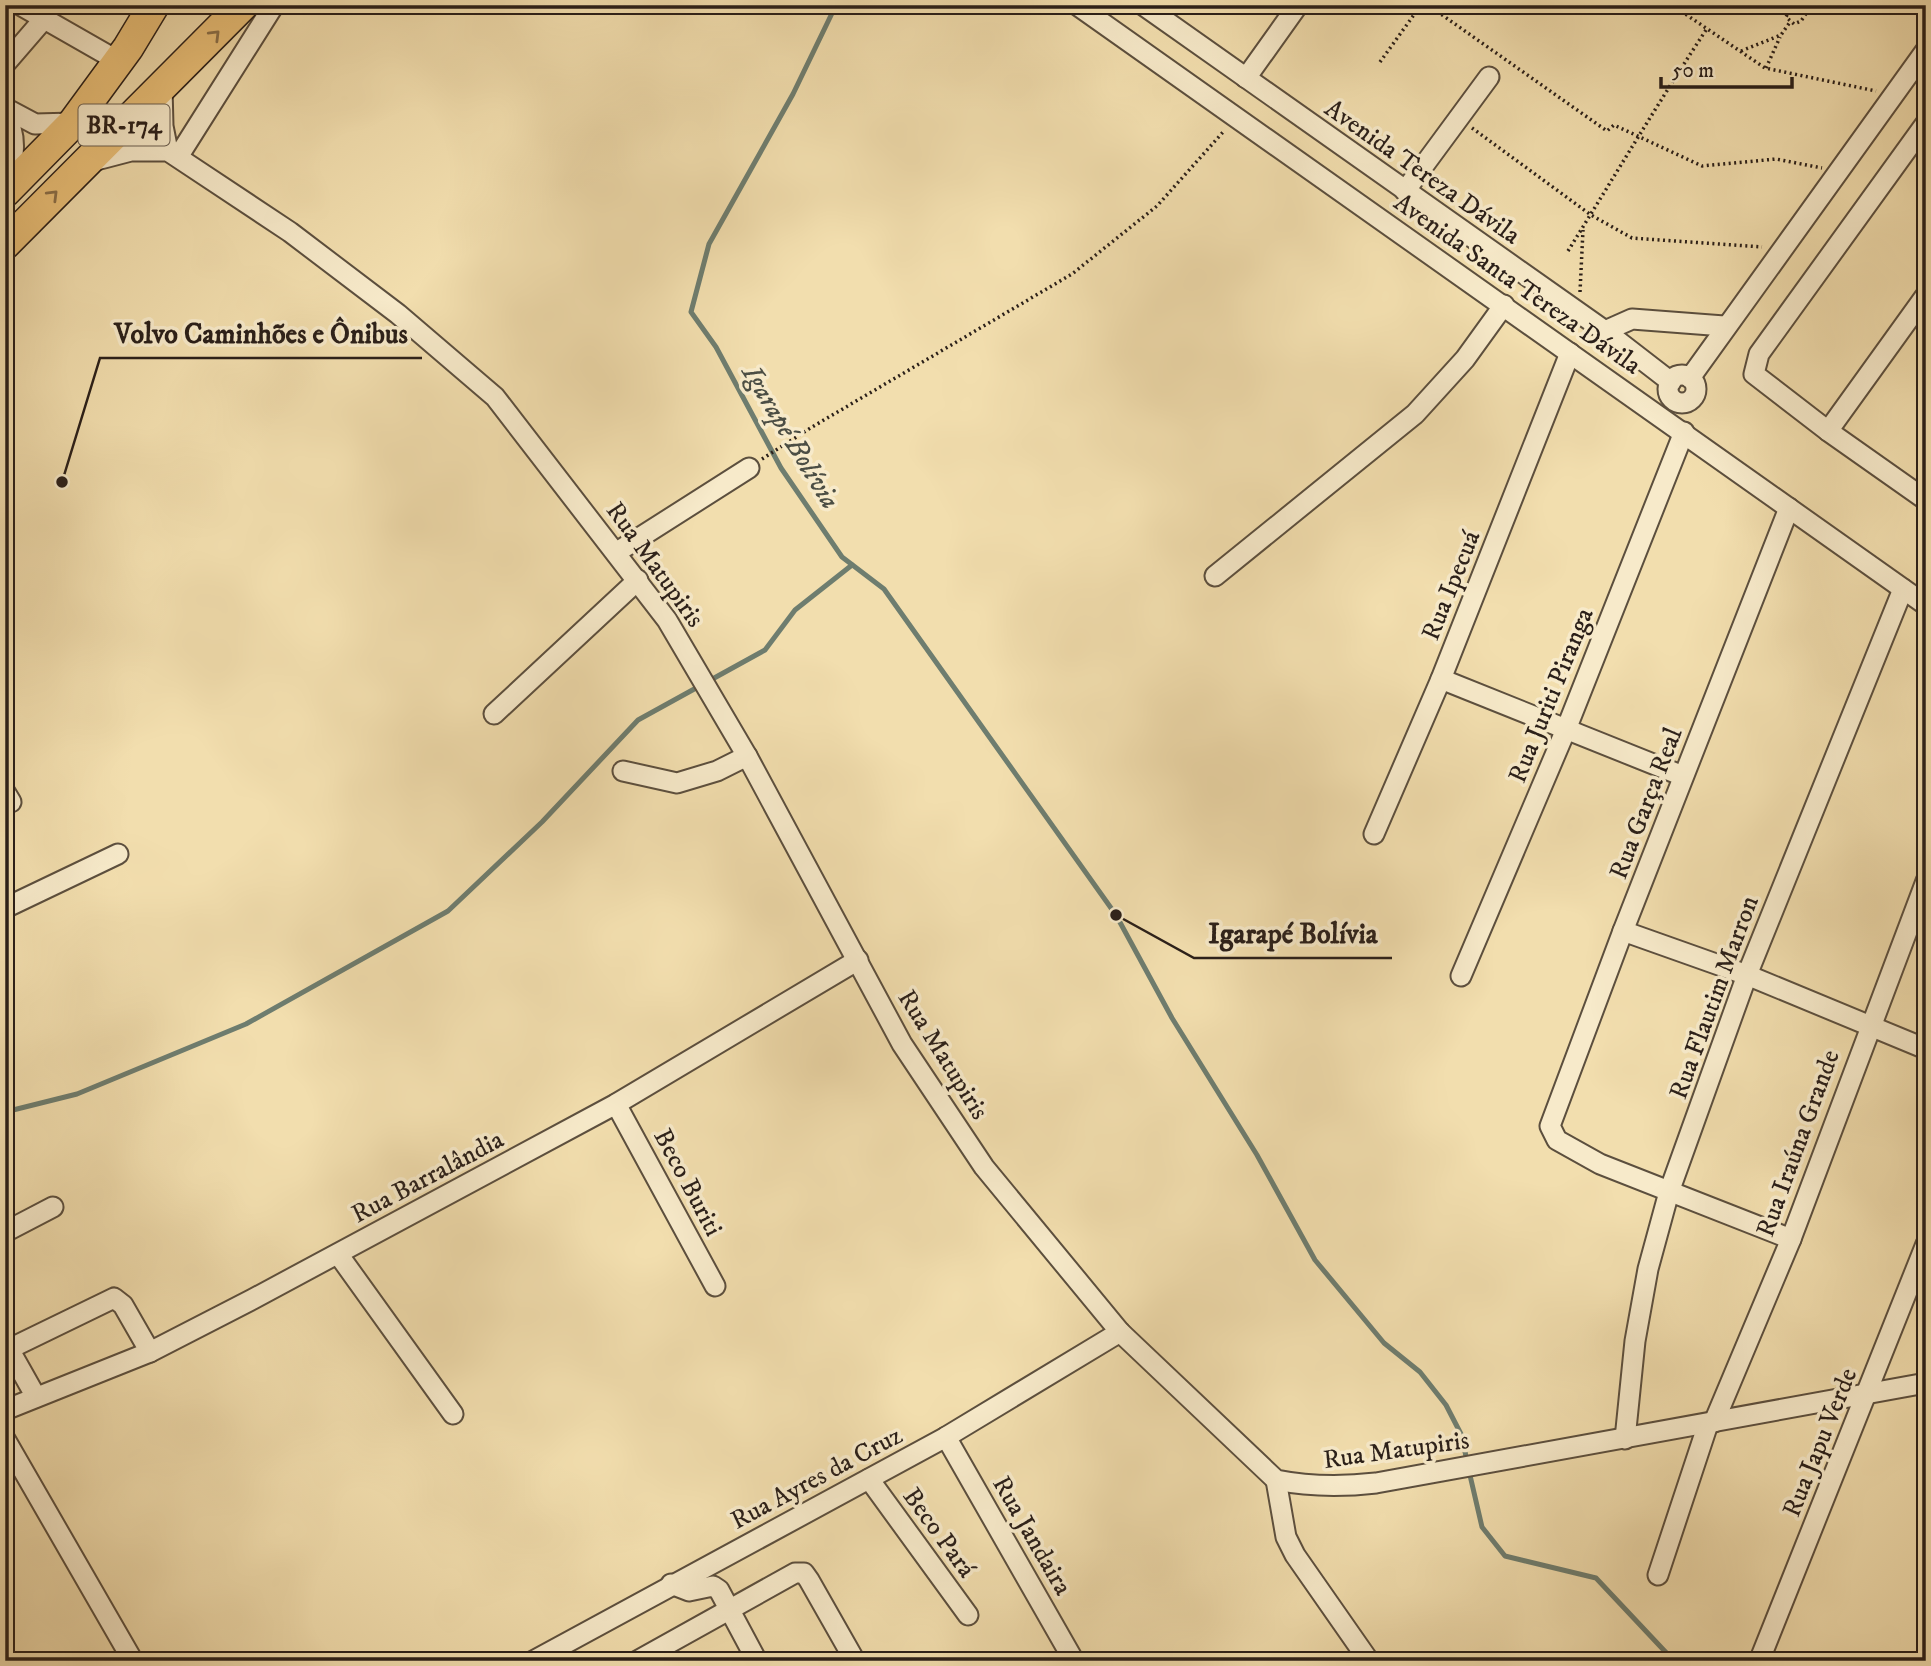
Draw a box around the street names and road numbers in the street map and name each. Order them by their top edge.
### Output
street label: Avenida Tereza Dávila [1318,92,1526,252]
road number: BR-174 [78,104,170,146]
street label: Avenida Santa Tereza Dávila [1387,186,1647,382]
street label: Rua Matupiris [598,496,711,634]
street label: Rua Ipecuá [1414,526,1488,645]
street label: Rua Juriti Piranga [1501,603,1601,788]
street label: Rua Garça Real [1602,723,1691,884]
street label: Rua Flautim Marron [1662,891,1767,1104]
street label: Rua Matupiris [890,984,996,1126]
street label: Rua Iraúna Grande [1749,1045,1848,1242]
street label: Rua Barralândia [346,1123,509,1231]
street label: Beco Buriti [646,1123,730,1242]
street label: Rua Japu Verde [1776,1363,1865,1522]
street label: Rua Ayres da Cruz [725,1419,908,1537]
street label: Rua Matupiris [1321,1424,1471,1477]
street label: Rua Jandaira [984,1470,1079,1601]
street label: Beco Pará [895,1481,983,1584]

